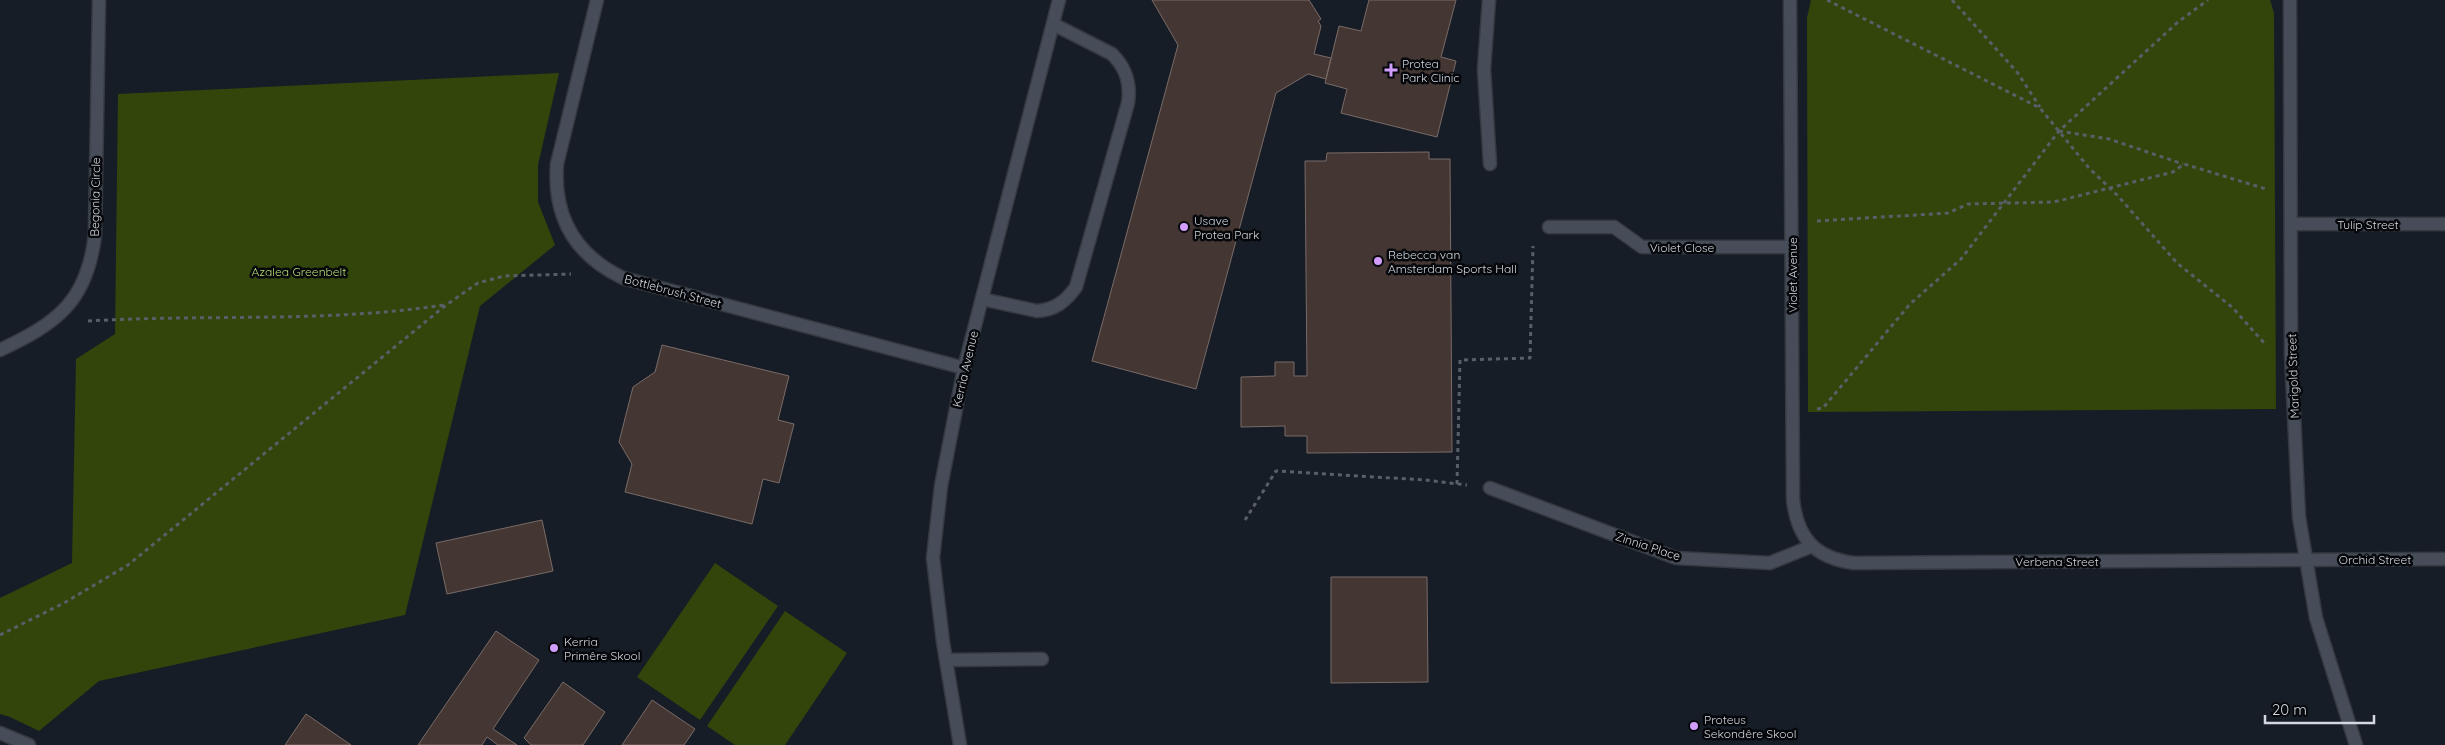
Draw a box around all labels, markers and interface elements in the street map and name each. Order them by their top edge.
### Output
place label: Protea Park Clinic [1402,56,1460,85]
marker: Protea Park Clinic [1384,63,1398,77]
street label: Begonia Circle [87,157,103,237]
place label: Usave Protea Park [1194,213,1260,242]
street label: Tulip Street [2337,217,2399,232]
marker: Usave Protea Park [1178,221,1190,233]
street label: Violet Avenue [1785,237,1800,313]
street label: Violet Close [1650,240,1715,255]
place label: Rebecca van Amsterdam Sports Hall [1388,247,1517,276]
marker: Rebecca van Amsterdam Sports Hall [1372,255,1384,267]
park label: Azalea Greenbelt [252,264,346,279]
street label: Bottlebrush Street [623,271,723,311]
street label: Kerria Avenue [949,329,981,409]
street label: Marigold Street [2284,333,2302,419]
street label: Zinnia Place [1614,528,1683,564]
street label: Orchid Street [2339,552,2411,567]
street label: Verbena Street [2015,554,2099,569]
place label: Kerria Primêre Skool [564,634,641,663]
marker: Kerria Primêre Skool [548,642,560,654]
scale bar [2265,692,2374,724]
text: 20 m [2272,700,2307,719]
place label: Proteus Sekondêre Skool [1704,712,1797,741]
marker: Proteus Sekondêre Skool [1688,720,1700,732]

